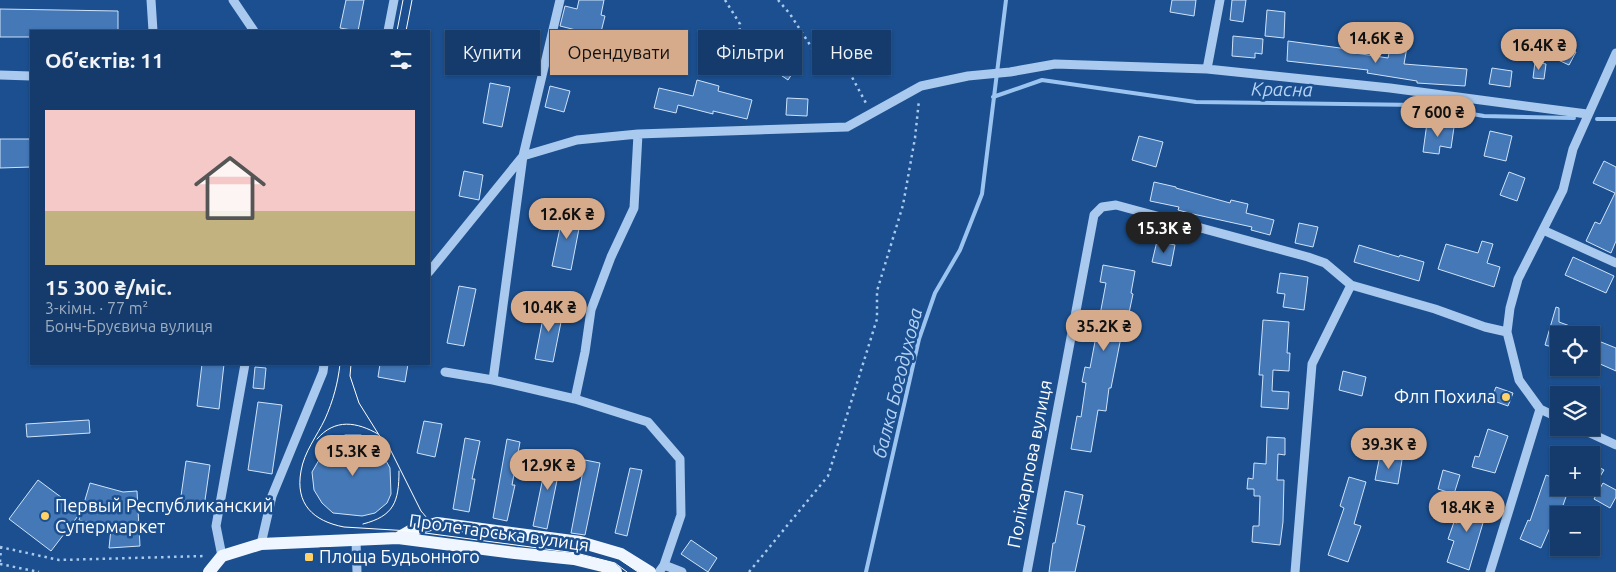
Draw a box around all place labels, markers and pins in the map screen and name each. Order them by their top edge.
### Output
pin: 14.6K ₴ [1330,22,1422,64]
pin: 16.4K ₴ [1493,28,1585,71]
pin: 7 600 ₴ [1392,96,1484,138]
pin: 12.6K ₴ [521,198,613,240]
pin: 15.3K ₴ [1118,212,1210,254]
pin: 10.4K ₴ [503,290,595,333]
pin: 35.2K ₴ [1058,310,1150,352]
place label: Флп Похила [1394,386,1496,406]
marker: Флп Похила [1500,391,1512,403]
pin: 39.3K ₴ [1343,428,1435,470]
pin: 15.3K ₴ [307,434,399,477]
pin: 12.9K ₴ [502,448,594,491]
pin: 18.4K ₴ [1421,490,1513,533]
place label: Первый Республиканский Супермаркет [55,495,273,536]
marker: Первый Республиканский Супермаркет [39,510,51,522]
place label: Площа Будьонного [319,546,480,566]
marker: Площа Будьонного [303,551,315,563]

